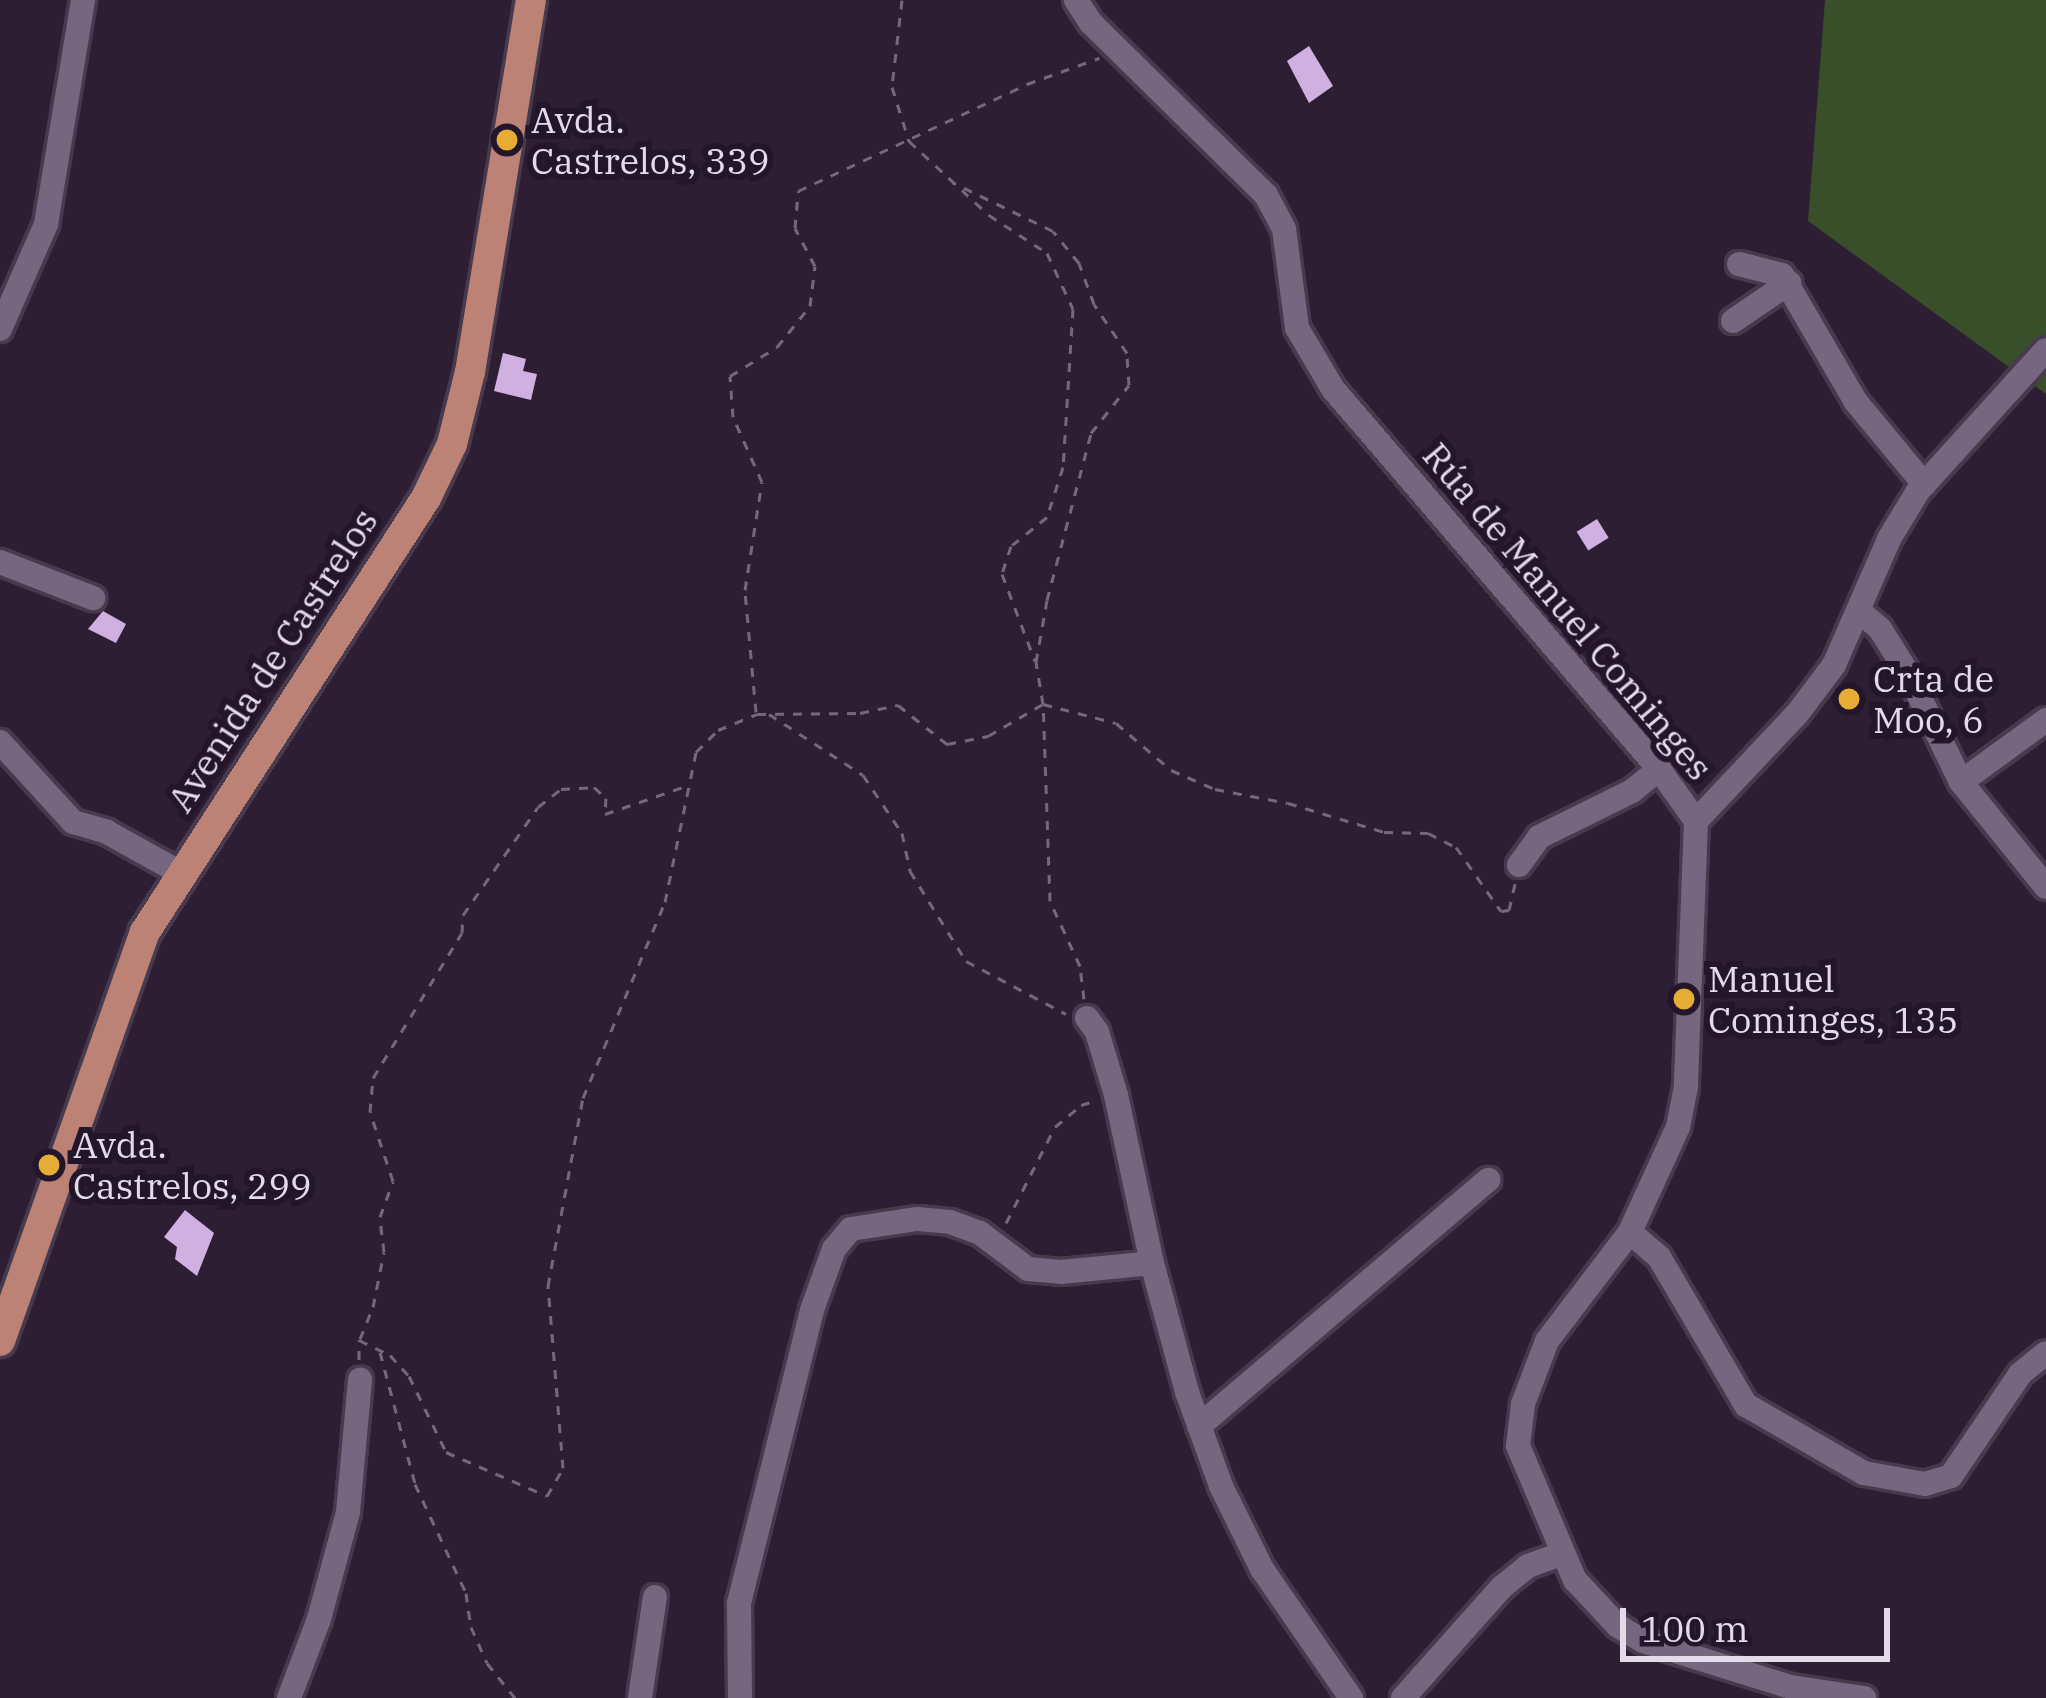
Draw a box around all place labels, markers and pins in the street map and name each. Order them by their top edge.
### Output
place label: Avda. Castrelos, 339 [531,97,770,182]
marker: Avda. Castrelos, 339 [494,127,520,153]
place label: Crta de Moo, 6 [1873,656,1994,741]
marker: Crta de Moo, 6 [1836,686,1862,712]
place label: Manuel Cominges, 135 [1708,956,1958,1041]
marker: Manuel Cominges, 135 [1671,986,1697,1012]
place label: Avda. Castrelos, 299 [73,1122,312,1207]
marker: Avda. Castrelos, 299 [36,1152,62,1178]

